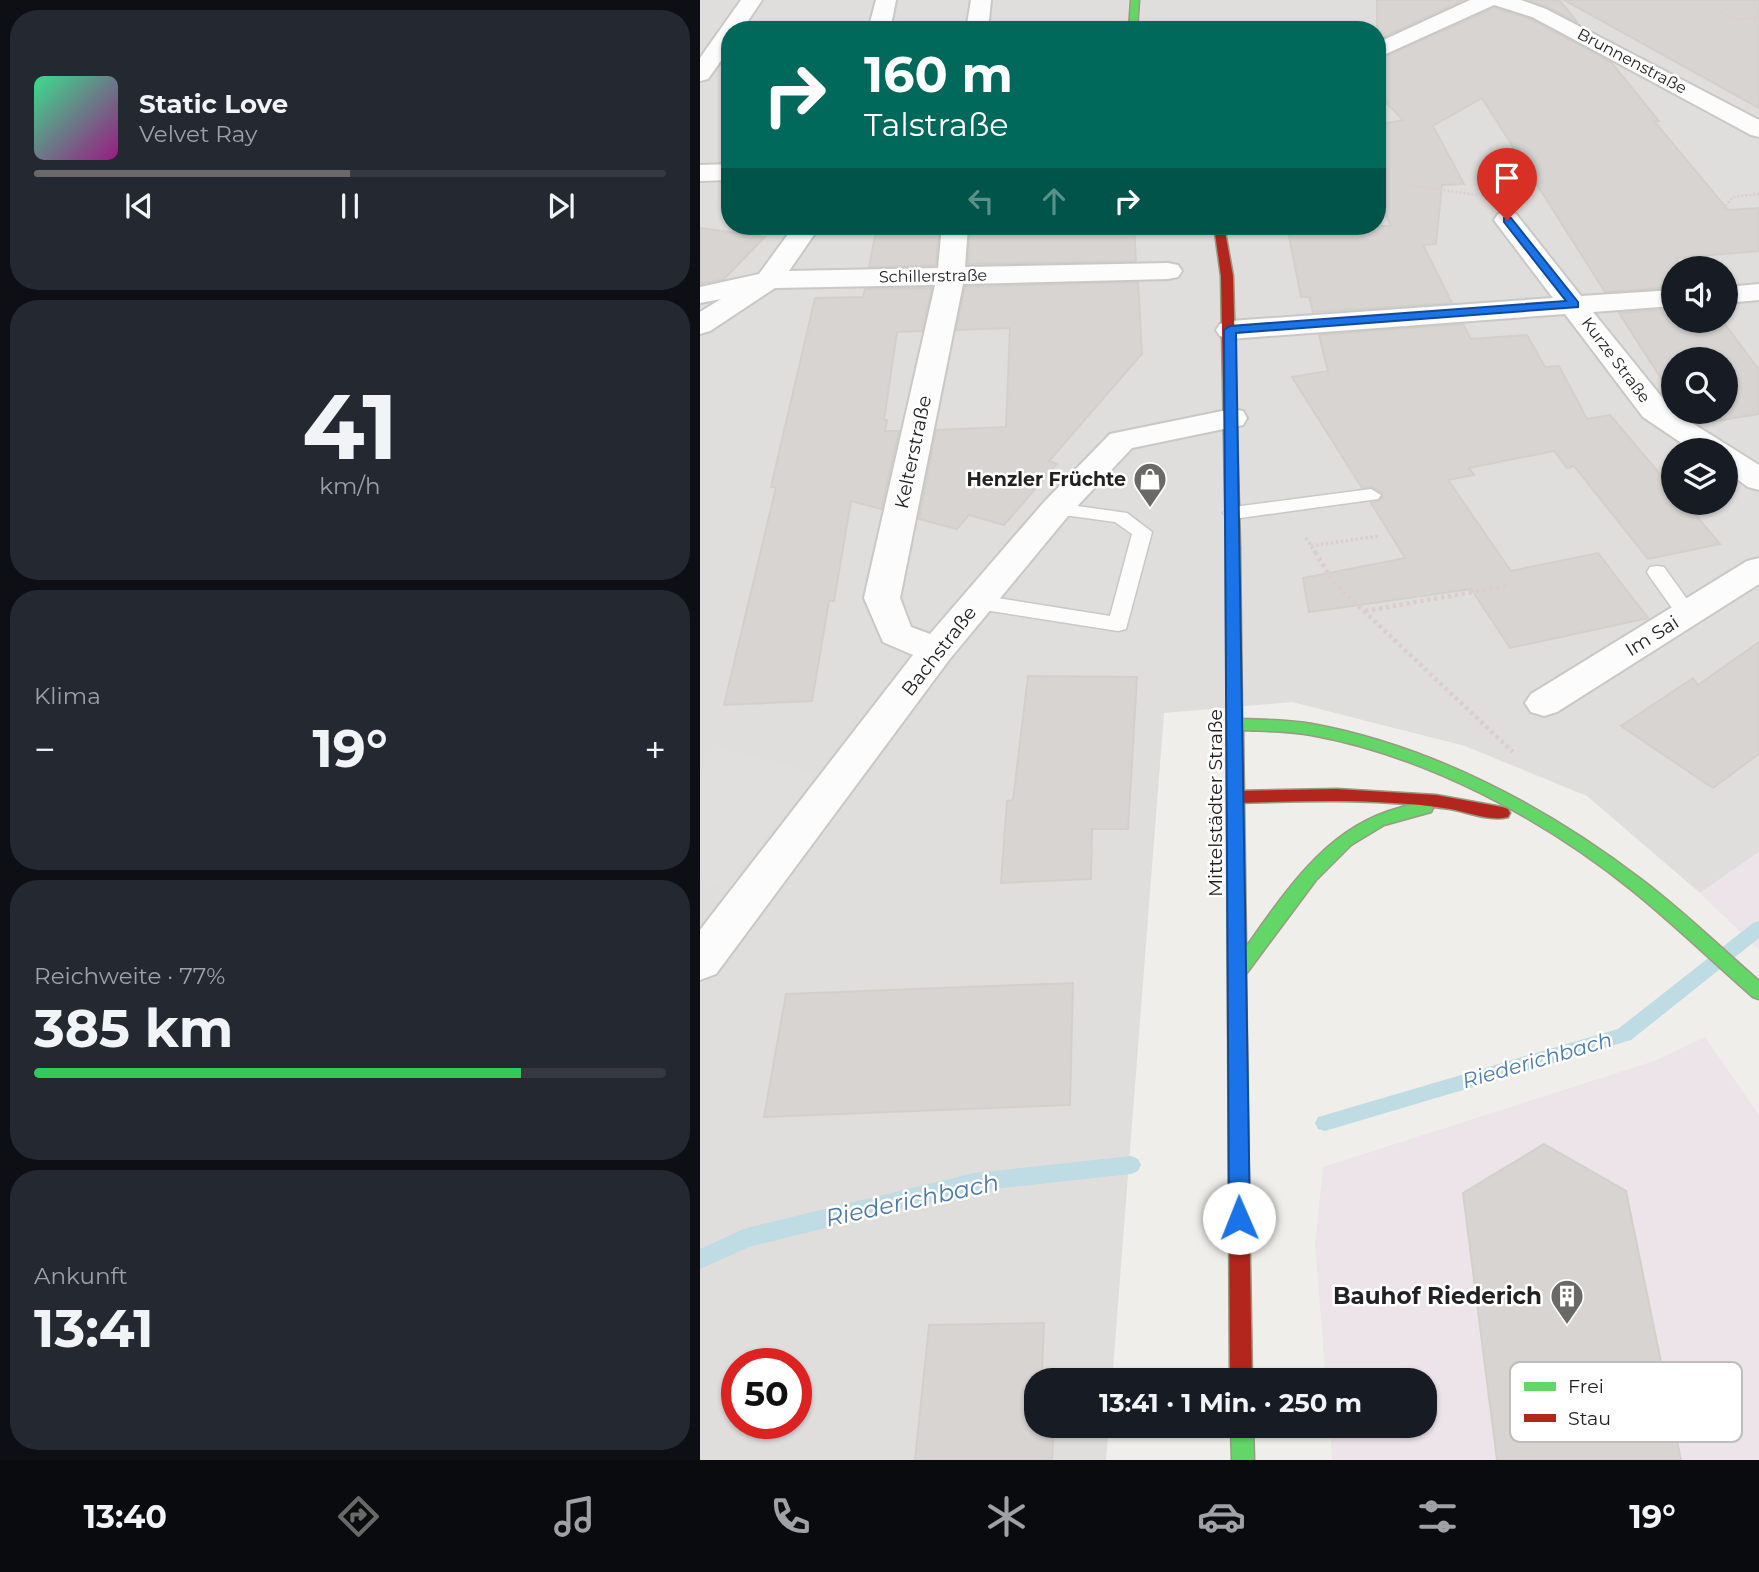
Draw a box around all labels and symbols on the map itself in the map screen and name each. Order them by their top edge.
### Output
street label: Brunnenstraße [1574,24,1690,98]
pin [1477,148,1537,220]
street label: Schillerstraße [879,266,987,286]
street label: Kurze Straße [1578,314,1654,406]
street label: Kelterstraße [890,393,936,511]
shop icon: Henzler Früchte [1131,460,1169,509]
place label: Henzler Früchte [967,468,1126,491]
street label: Bachstraße [897,601,981,701]
street label: Im Sai [1621,611,1683,661]
street label: Mittelstädter Straße [1204,709,1227,897]
water label: Riederichbach [1459,1027,1615,1093]
water label: Riederichbach [823,1167,1001,1233]
position arrow [1202,1181,1276,1255]
building icon: Bauhof Riederich [1548,1277,1586,1326]
place label: Bauhof Riederich [1333,1282,1542,1310]
speed limit sign: 50 [721,1348,812,1439]
legend [1510,1362,1742,1442]
text: Frei [1568,1375,1604,1398]
text: Stau [1568,1407,1611,1430]

